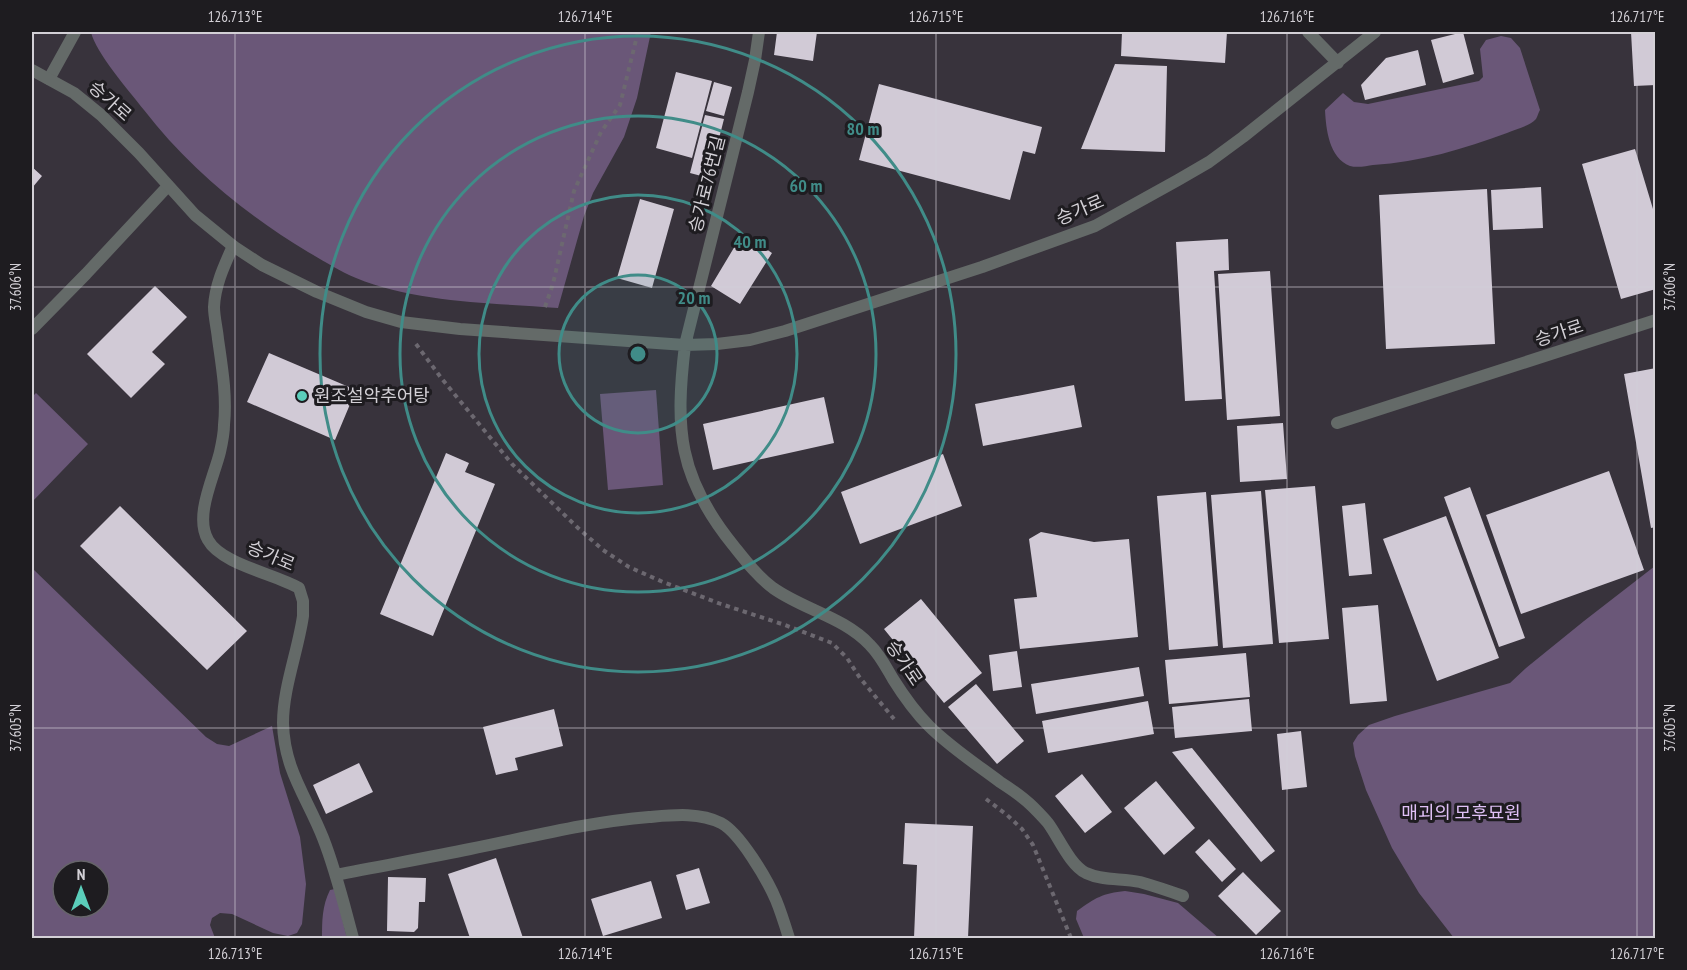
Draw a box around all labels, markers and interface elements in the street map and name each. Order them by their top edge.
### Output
text: 126.713°E [208,7,262,26]
text: 126.714°E [558,7,612,26]
text: 126.715°E [909,7,963,26]
text: 126.716°E [1260,7,1314,26]
text: 126.717°E [1610,7,1664,26]
street label: 승가로 [84,75,136,126]
text: 80 m [847,117,879,140]
street label: 승가로76번길 [683,133,730,235]
text: 60 m [790,174,822,197]
street label: 승가로 [1052,189,1107,230]
text: 40 m [734,230,766,253]
text: 37.606°N [6,263,25,311]
text: 37.606°N [1660,263,1679,311]
text: 20 m [678,286,710,309]
street label: 승가로 [1532,314,1586,351]
centre of rings [628,344,648,364]
place label: 원조설악추어탕 [314,384,430,407]
marker: 원조설악추어탕 [295,389,309,403]
street label: 승가로 [244,535,299,576]
street label: 승가로 [881,636,928,690]
text: 37.605°N [6,704,25,752]
text: 37.605°N [1660,704,1679,752]
park label: 매괴의 모후묘원 [1401,801,1521,824]
north arrow [51,859,111,919]
text: N [77,864,85,884]
text: 126.713°E [208,944,262,963]
text: 126.714°E [558,944,612,963]
text: 126.715°E [909,944,963,963]
text: 126.716°E [1260,944,1314,963]
text: 126.717°E [1610,944,1664,963]

